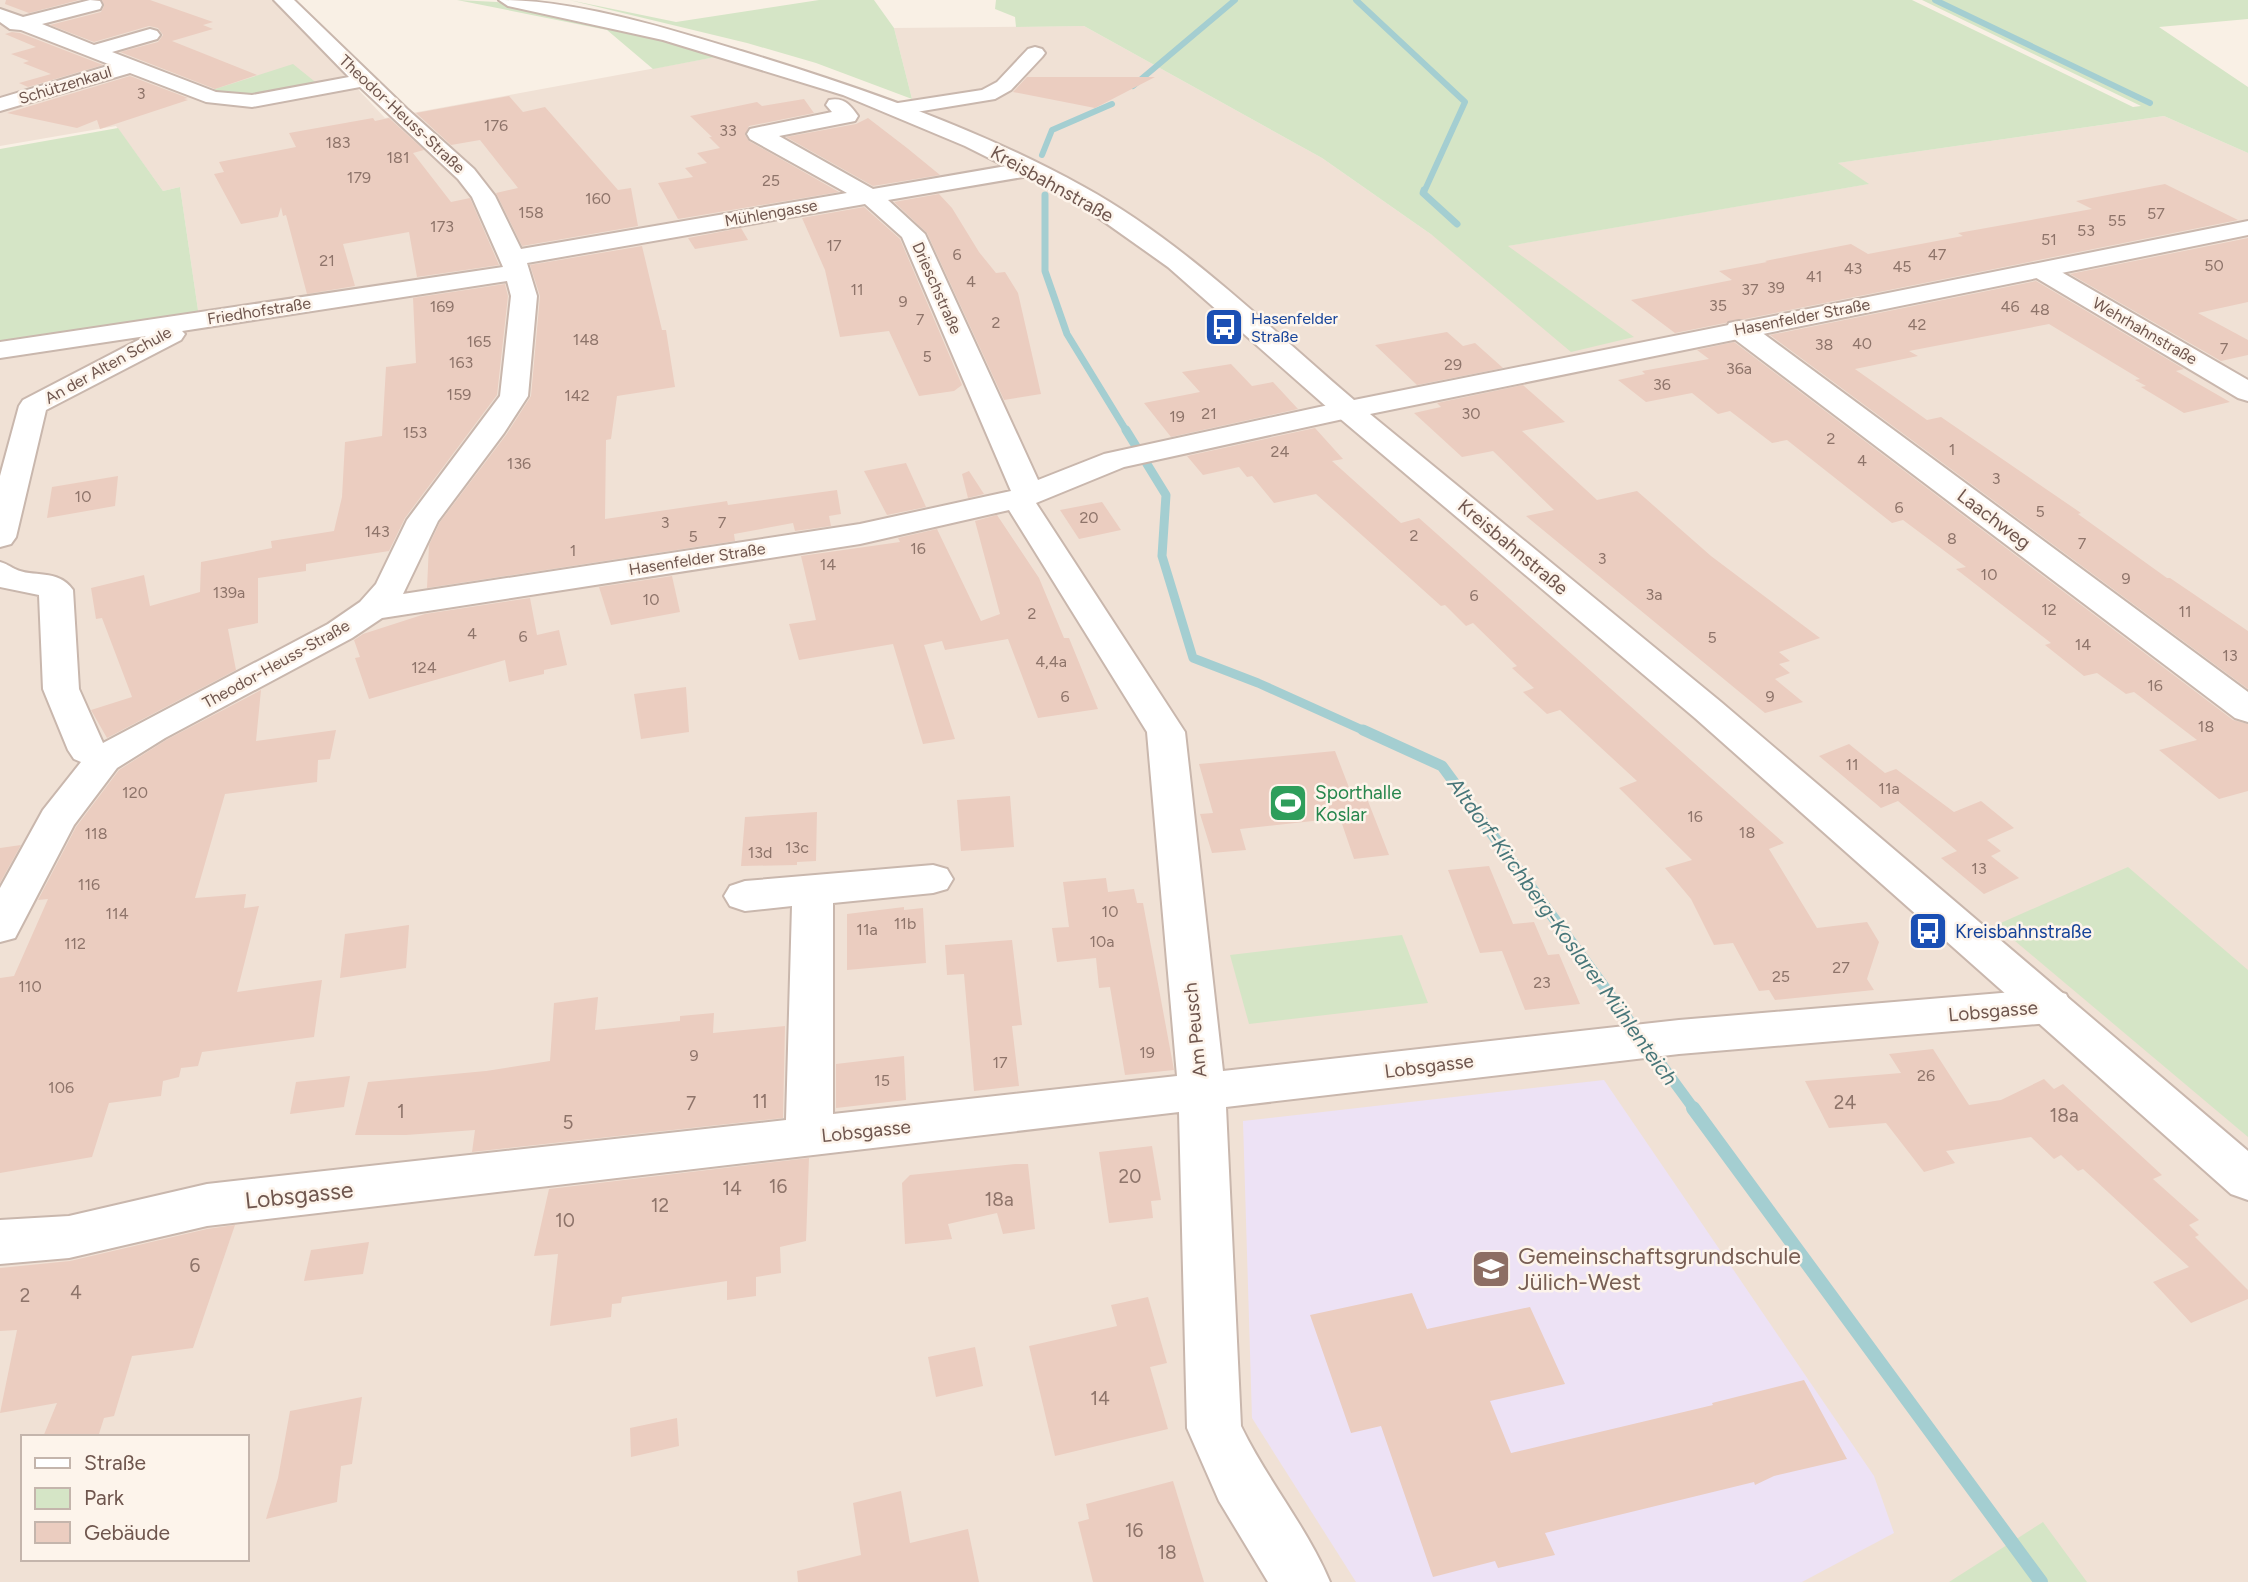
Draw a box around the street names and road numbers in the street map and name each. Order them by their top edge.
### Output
street label: Theodor-Heuss-Straße [335,51,469,177]
street label: Schützenkaul [16,62,114,108]
street label: Kreisbahnstraße [987,141,1117,227]
street label: Mühlengasse [723,195,819,230]
street label: Drieschstraße [908,239,966,337]
street label: Friedhofstraße [206,293,312,329]
street label: Wehrhahnstraße [2089,293,2201,369]
street label: Hasenfelder Straße [1732,294,1872,339]
street label: An der Alten Schule [41,322,175,408]
street label: Laachweg [1953,484,2035,554]
street label: Kreisbahnstraße [1453,494,1573,600]
street label: Hasenfelder Straße [627,539,767,579]
street label: Theodor-Heuss-Straße [199,616,353,712]
street label: Am Peusch [1179,981,1211,1079]
street label: Lobsgasse [1947,996,2039,1026]
street label: Lobsgasse [1383,1049,1475,1083]
street label: Lobsgasse [820,1115,912,1147]
street label: Lobsgasse [243,1175,355,1215]

